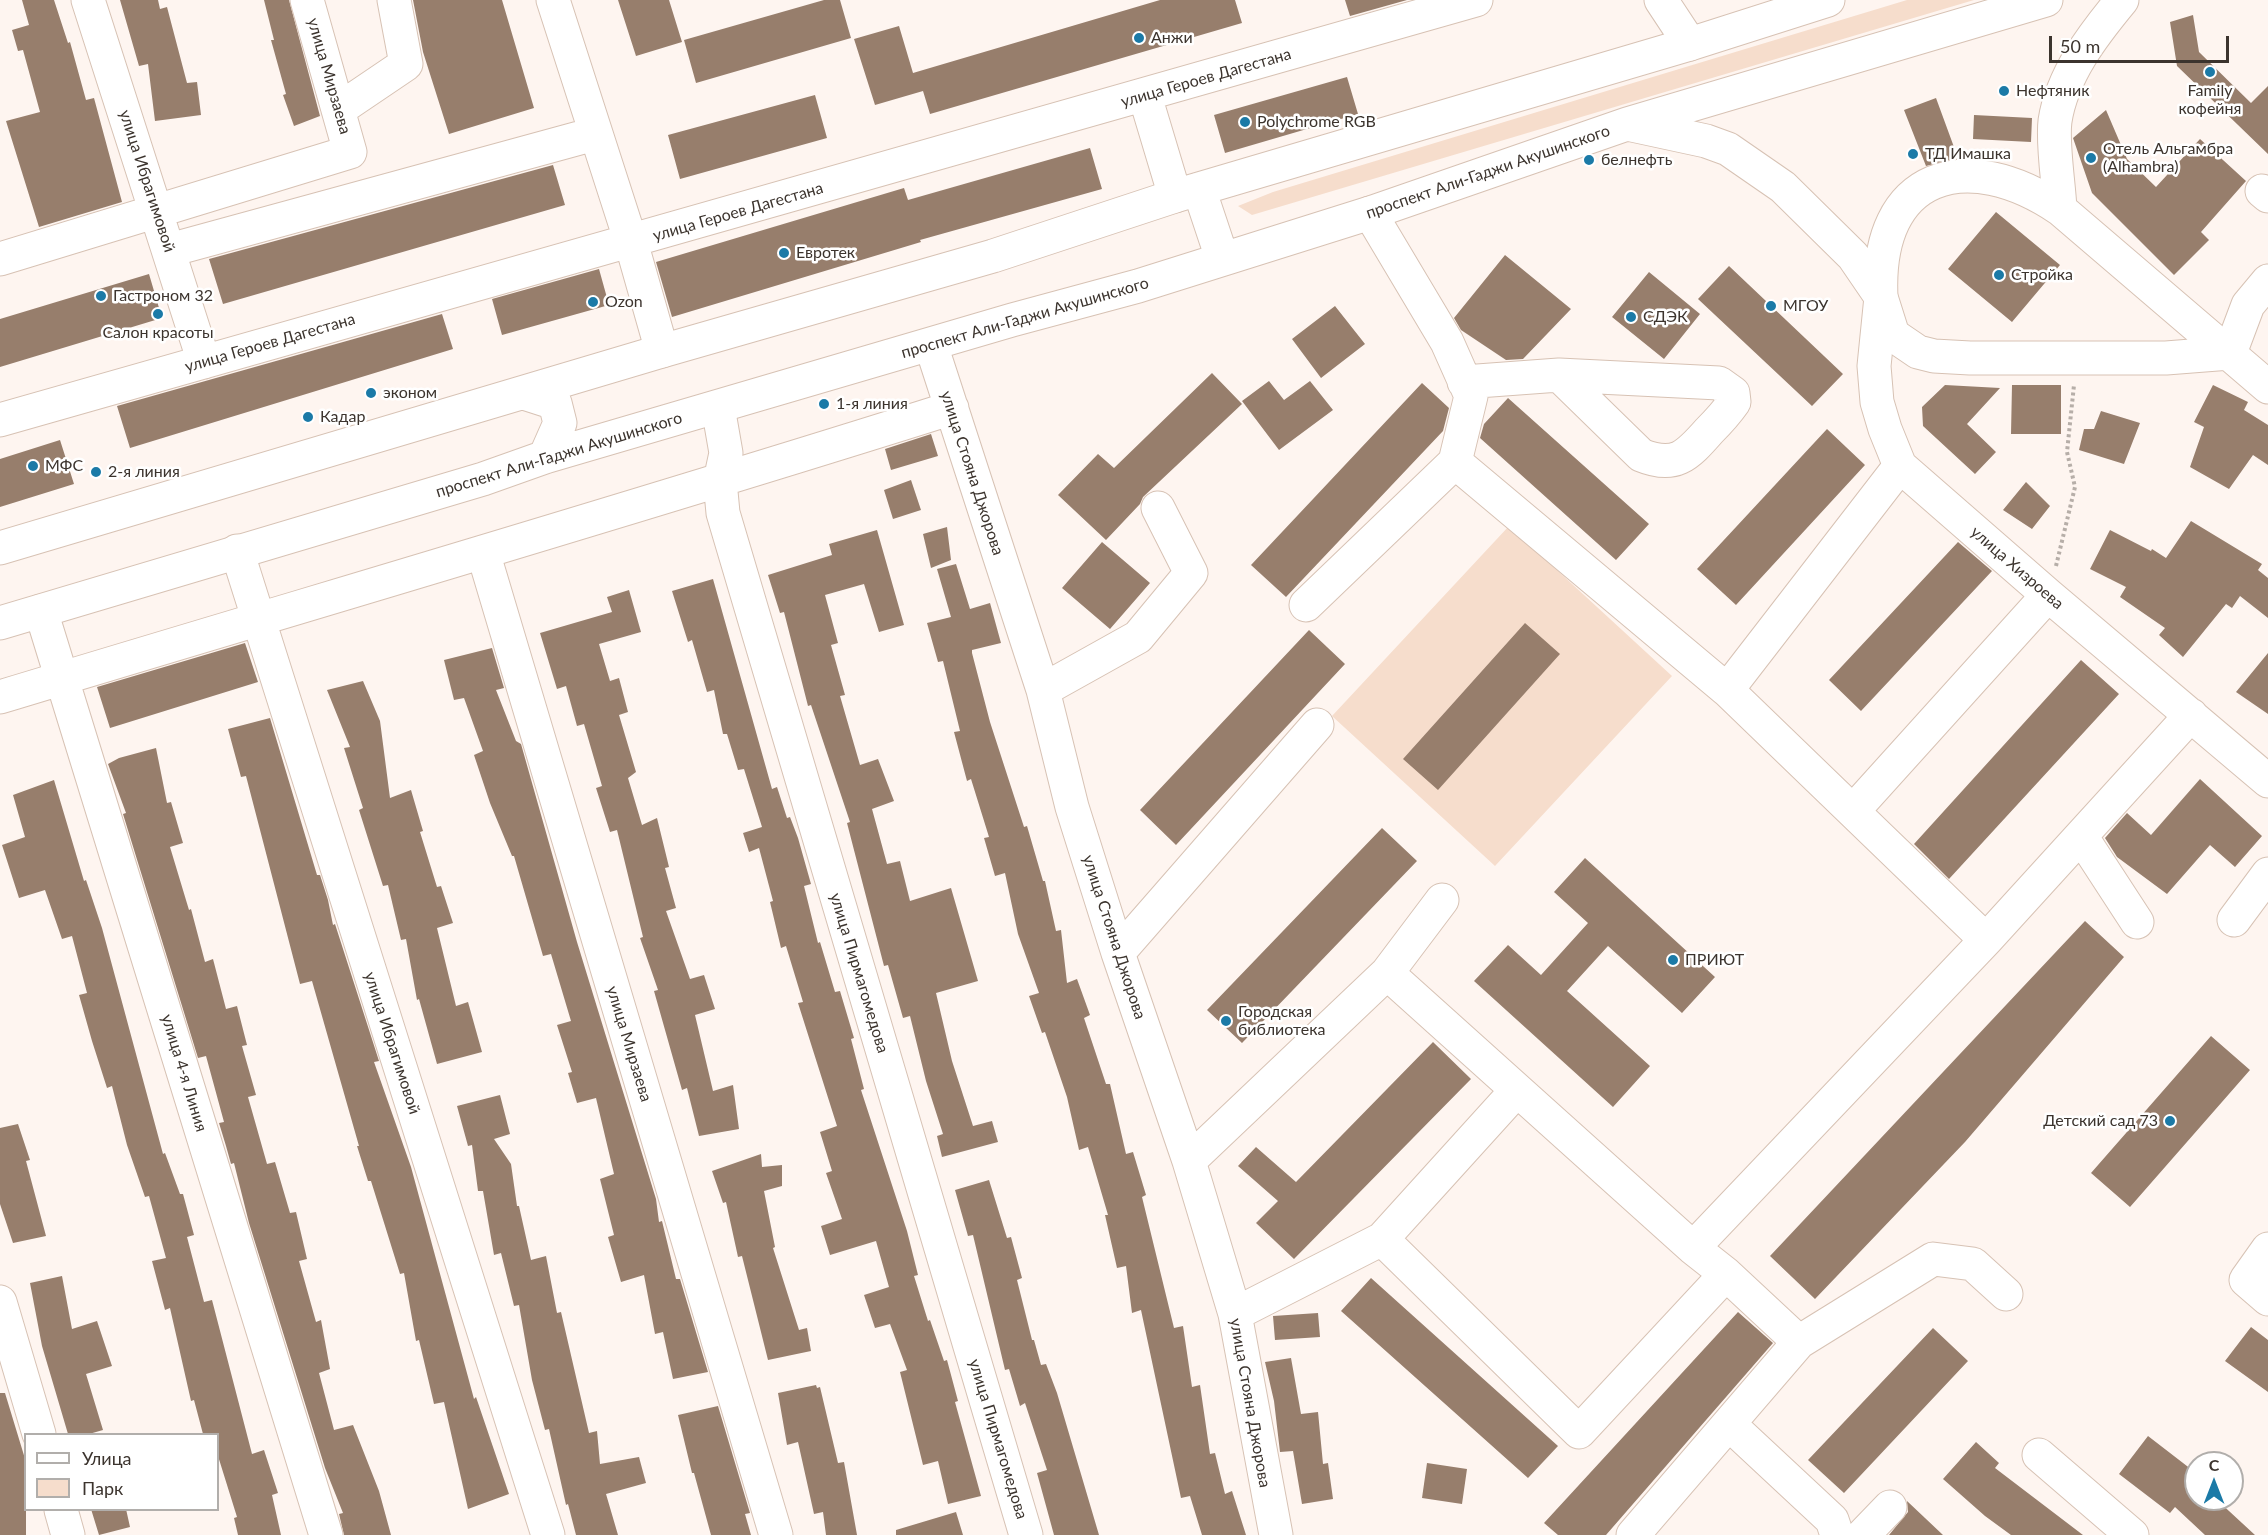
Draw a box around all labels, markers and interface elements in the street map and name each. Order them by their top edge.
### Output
street label: улица Мирзаева [303,16,355,136]
scale bar [2052,24,2232,62]
place label: Анжи [1151,28,1193,48]
marker: Анжи [1132,31,1146,45]
text: 50 m [2060,35,2100,57]
street label: улица Героев Дагестана [1119,44,1293,112]
marker: Family кофейня [2203,65,2217,79]
place label: Нефтяник [2016,81,2089,101]
place label: Family кофейня [2179,81,2241,119]
marker: Нефтяник [1997,84,2011,98]
street label: улица Ибрагимовой [115,107,179,255]
place label: Polychrome RGB [1257,112,1376,132]
marker: Polychrome RGB [1238,115,1252,129]
street label: проспект Али-Гаджи Акушинского [1364,121,1612,223]
place label: Отель Альгамбра (Alhambra) [2103,139,2233,177]
place label: ТД Имашка [1925,144,2011,164]
marker: ТД Имашка [1906,147,1920,161]
place label: белнефть [1601,150,1672,170]
marker: Отель Альгамбра (Alhambra) [2084,151,2098,165]
marker: белнефть [1582,153,1596,167]
street label: улица Героев Дагестана [651,178,825,246]
place label: Евротек [796,243,855,263]
marker: Евротек [777,246,791,260]
place label: Стройка [2011,265,2073,285]
marker: Стройка [1992,268,2006,282]
street label: проспект Али-Гаджи Акушинского [899,273,1151,363]
place label: Гастроном 32 [113,286,213,306]
marker: Гастроном 32 [94,289,108,303]
place label: Ozon [605,292,643,312]
marker: Ozon [586,295,600,309]
place label: МГОУ [1783,296,1828,316]
marker: МГОУ [1764,299,1778,313]
marker: Салон красоты [151,307,165,321]
place label: СДЭК [1643,307,1688,327]
street label: улица Героев Дагестана [183,309,357,377]
marker: СДЭК [1624,310,1638,324]
place label: Салон красоты [102,323,214,343]
place label: эконом [383,383,437,403]
marker: эконом [364,386,378,400]
street label: улица Стояна Джорова [936,388,1008,558]
place label: 1-я линия [836,394,908,414]
marker: 1-я линия [817,397,831,411]
place label: Кадар [320,407,365,427]
street label: проспект Али-Гаджи Акушинского [433,408,685,502]
marker: Кадар [301,410,315,424]
place label: МФС [45,456,83,476]
marker: МФС [26,459,40,473]
place label: 2-я линия [108,462,180,482]
marker: 2-я линия [89,465,103,479]
street label: улица Хизроева [1967,522,2067,614]
street label: улица Стояна Джорова [1078,852,1150,1022]
street label: улица Пирмагомедова [825,891,893,1055]
place label: ПРИЮТ [1685,950,1744,970]
marker: ПРИЮТ [1666,953,1680,967]
street label: улица Ибрагимовой [360,969,424,1117]
street label: улица Мирзаева [602,984,656,1104]
place label: Городская библиотека [1238,1002,1325,1040]
street label: улица 4-я Линия [157,1012,211,1134]
marker: Городская библиотека [1219,1014,1233,1028]
place label: Детский сад 73 [2043,1111,2158,1131]
marker: Детский сад 73 [2163,1114,2177,1128]
street label: улица Стояна Джорова [1226,1317,1274,1489]
street label: улица Пирмагомедова [964,1357,1032,1521]
legend [24,1433,219,1511]
text: Улица [82,1447,132,1469]
north arrow [2184,1451,2244,1511]
text: С [2209,1455,2219,1474]
text: Парк [82,1477,123,1499]

